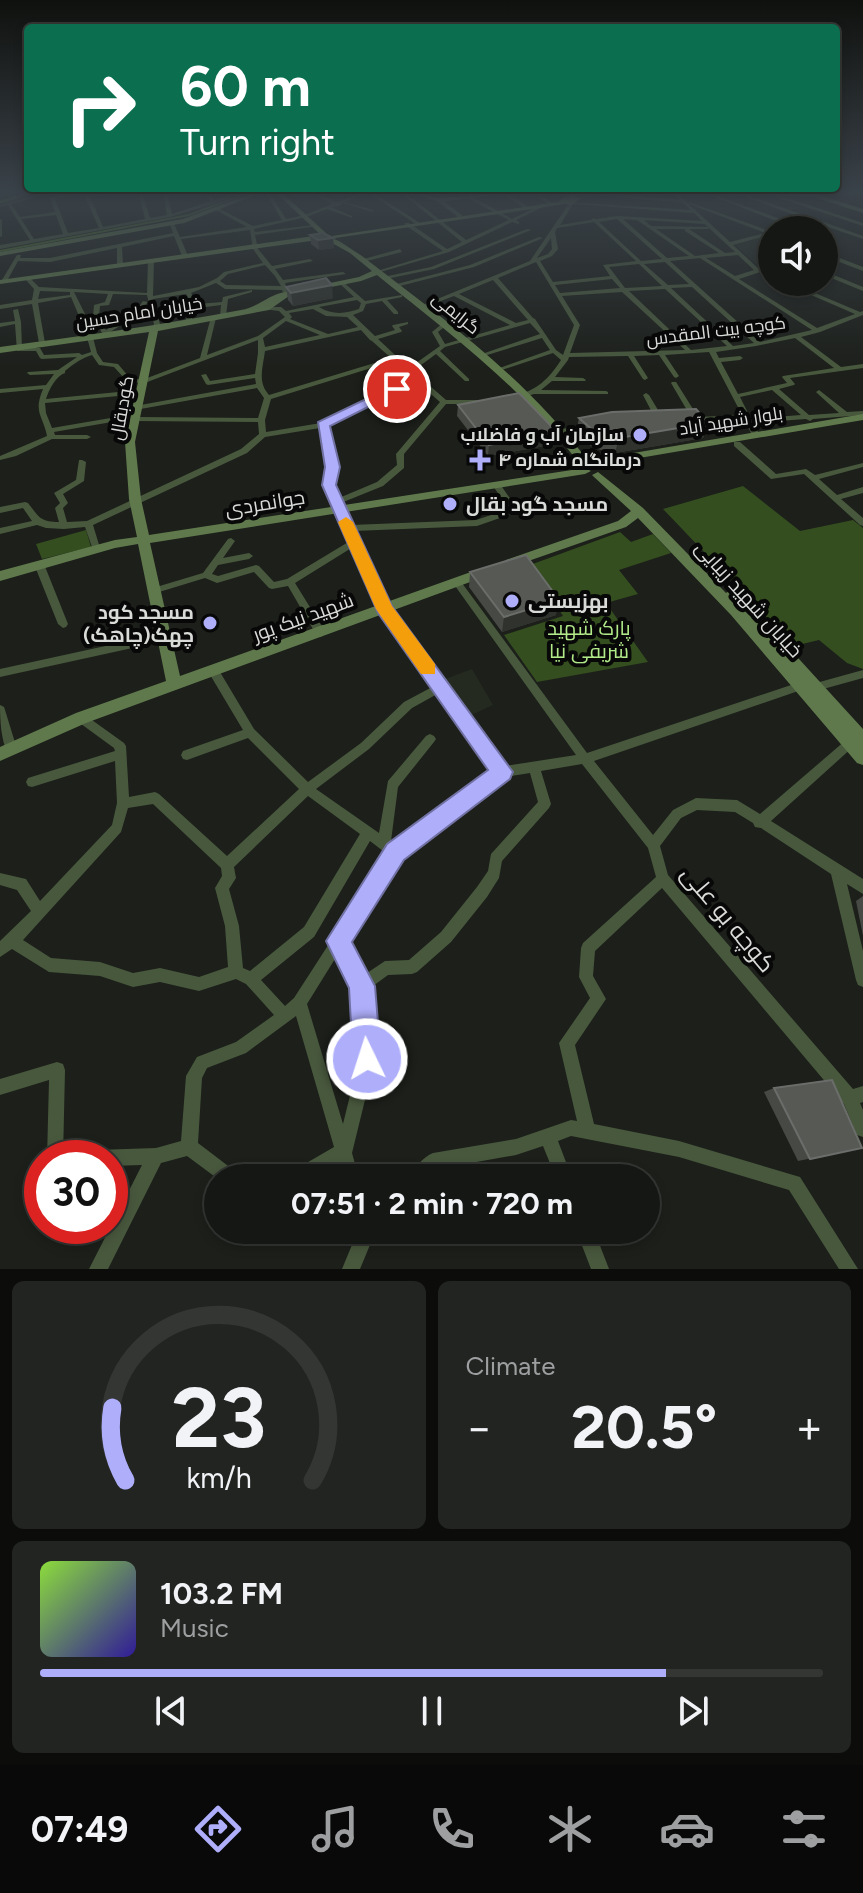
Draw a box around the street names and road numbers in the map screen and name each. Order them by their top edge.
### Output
street label: گرایمی [428,287,484,339]
street label: خیابان امام حسین [74,292,204,335]
street label: کوچه بیت المقدس [645,312,787,351]
street label: گودبقال [106,374,138,442]
street label: بلوار شهید آباد [678,402,784,440]
street label: جوانمردی [223,485,307,522]
street label: خیابان شهید زیبایی [689,536,808,663]
street label: شهید نیک پور [248,588,357,648]
street label: کوچه بو علی [674,859,782,979]

